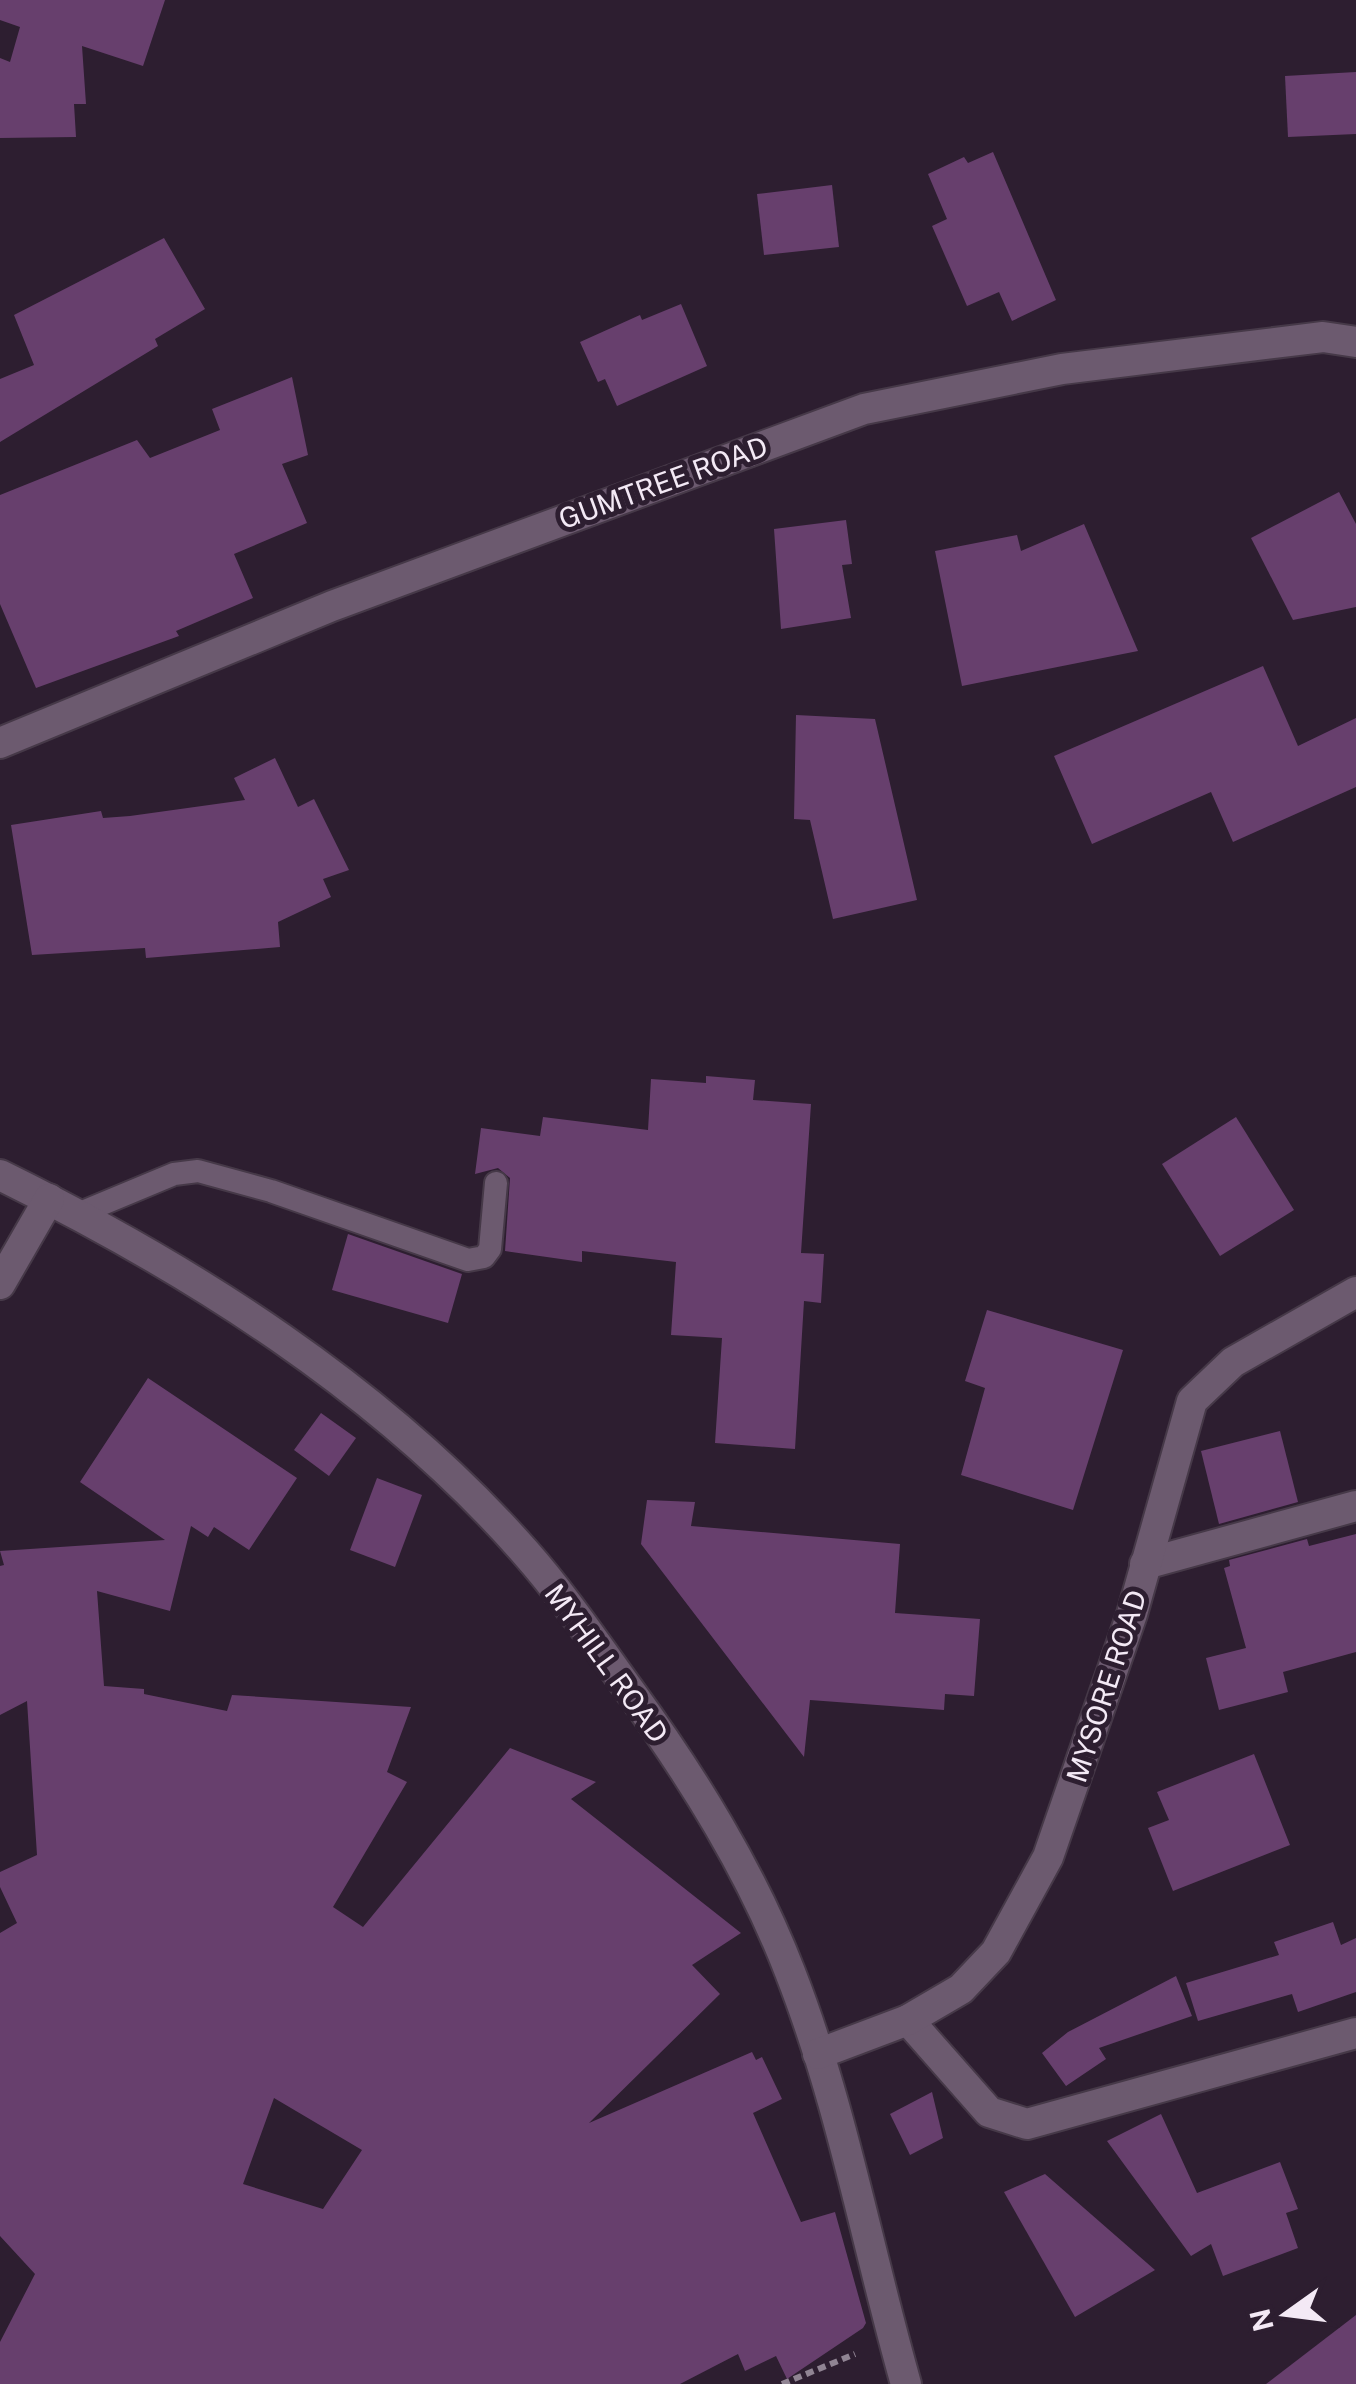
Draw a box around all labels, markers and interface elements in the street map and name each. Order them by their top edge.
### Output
street label: GUMTREE ROAD [554,429,772,535]
street label: MYHILL ROAD [538,1577,676,1749]
street label: MYSORE ROAD [1059,1586,1153,1786]
north arrow [1236,2264,1336,2364]
text: N [1243,2306,1280,2335]

